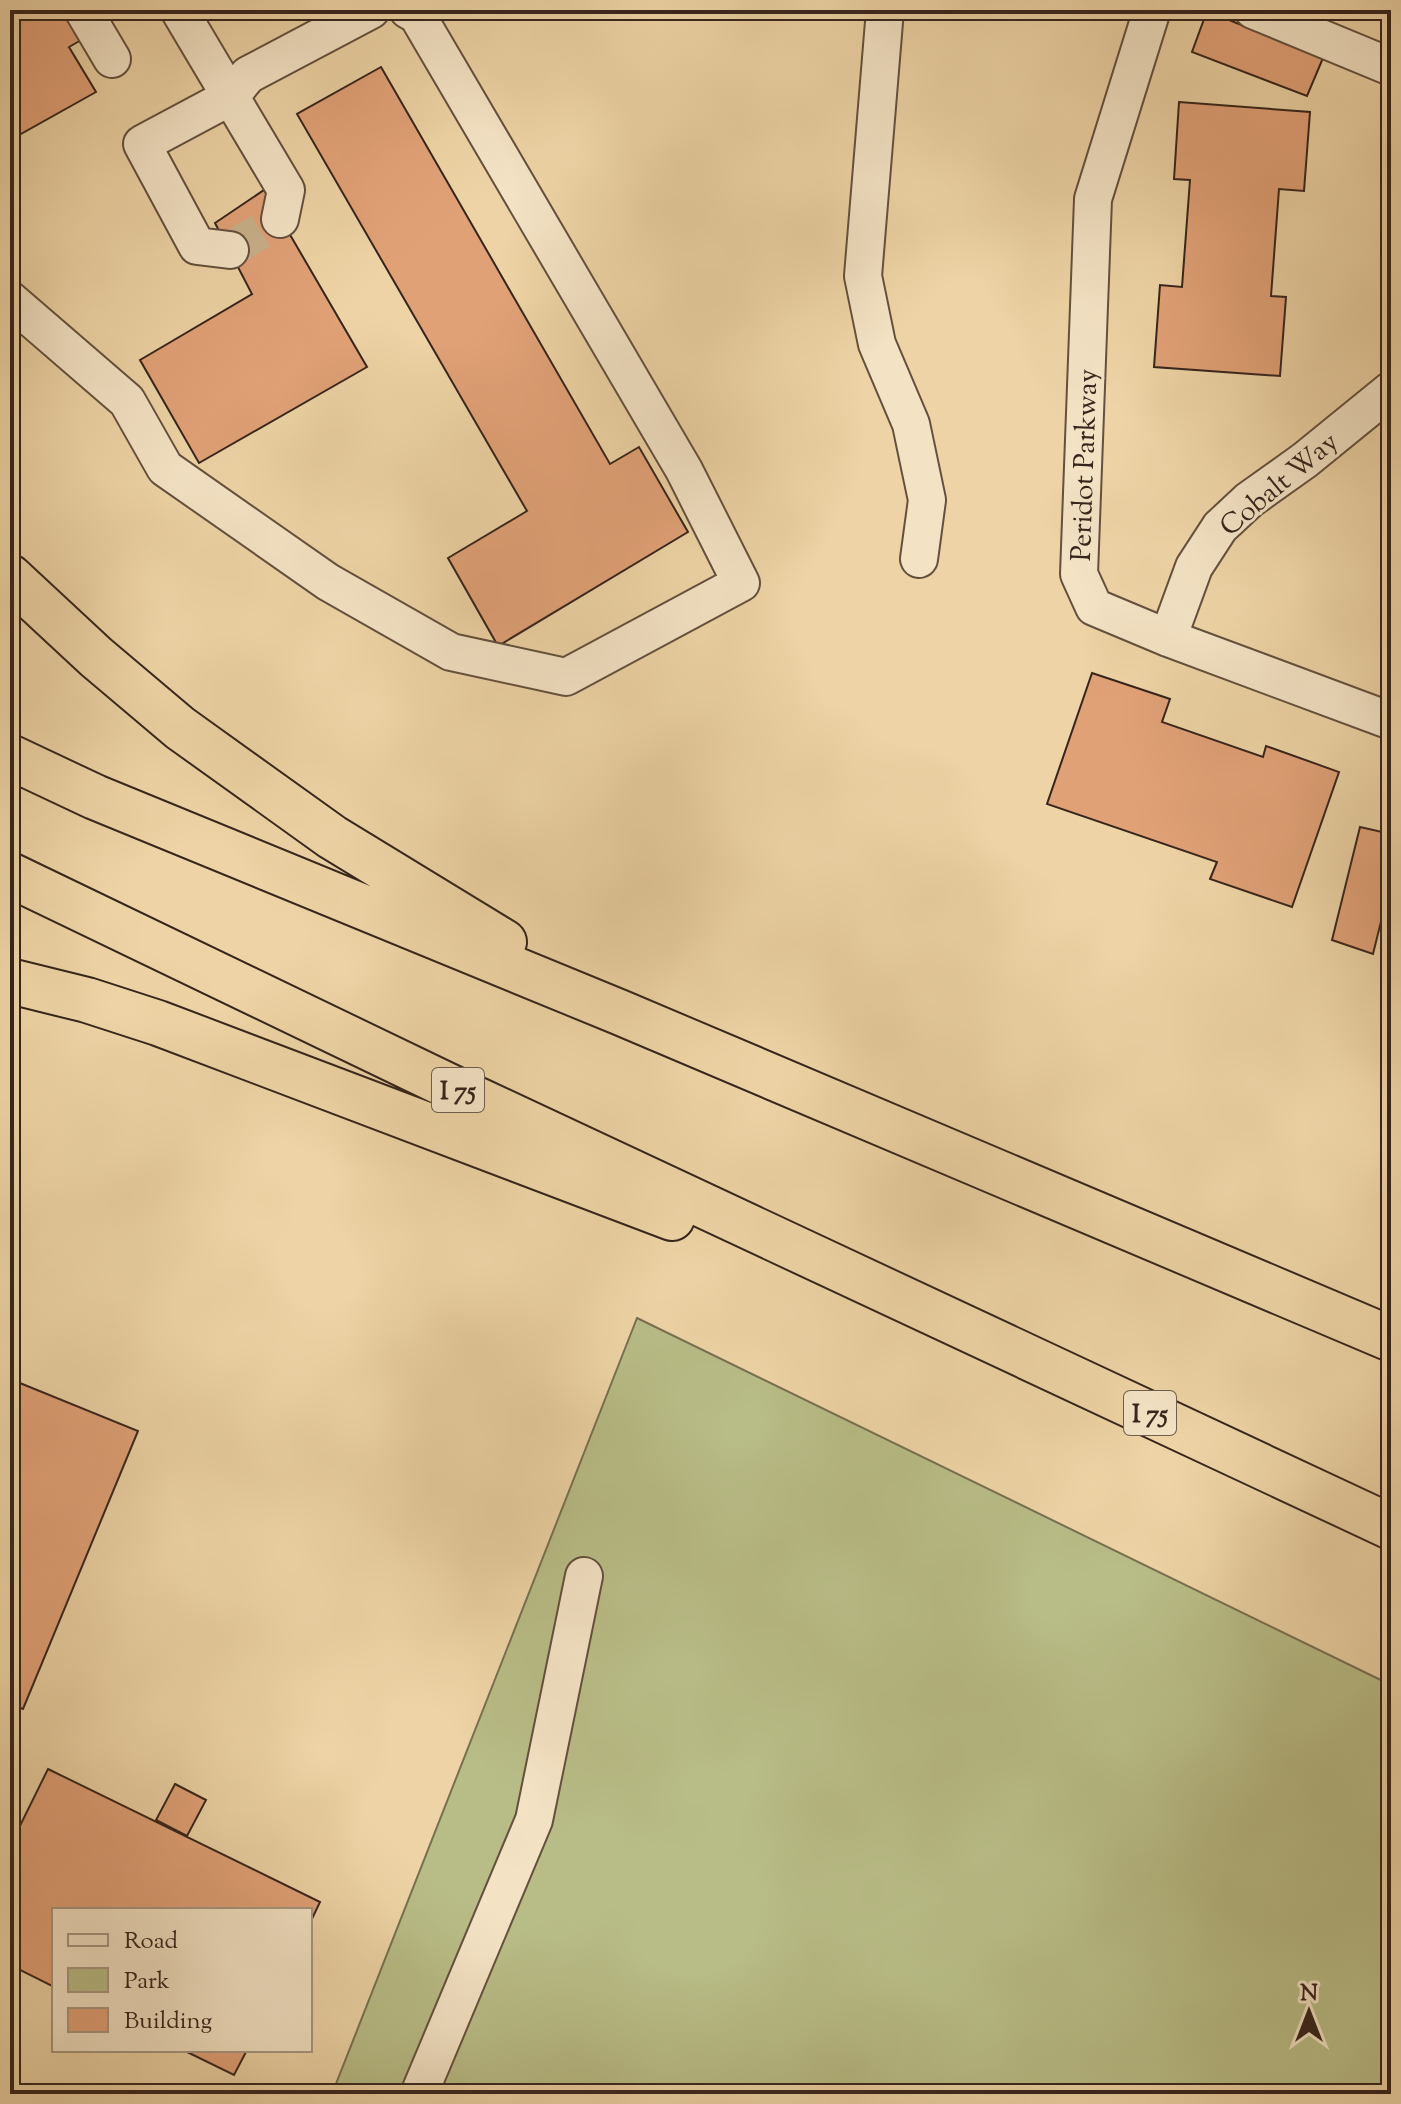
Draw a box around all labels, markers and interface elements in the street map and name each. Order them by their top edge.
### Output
street label: Peridot Parkway [1063,368,1109,562]
street label: Cobalt Way [1212,424,1348,547]
road number: I 75 [432,1068,484,1112]
road number: I 75 [1124,1391,1176,1435]
legend [52,1908,312,2052]
text: Road [124,1925,178,1959]
text: Park [124,1965,170,1999]
north arrow [1269,1972,1349,2052]
text: N [1300,1979,1318,2011]
text: Building [124,2005,213,2039]

